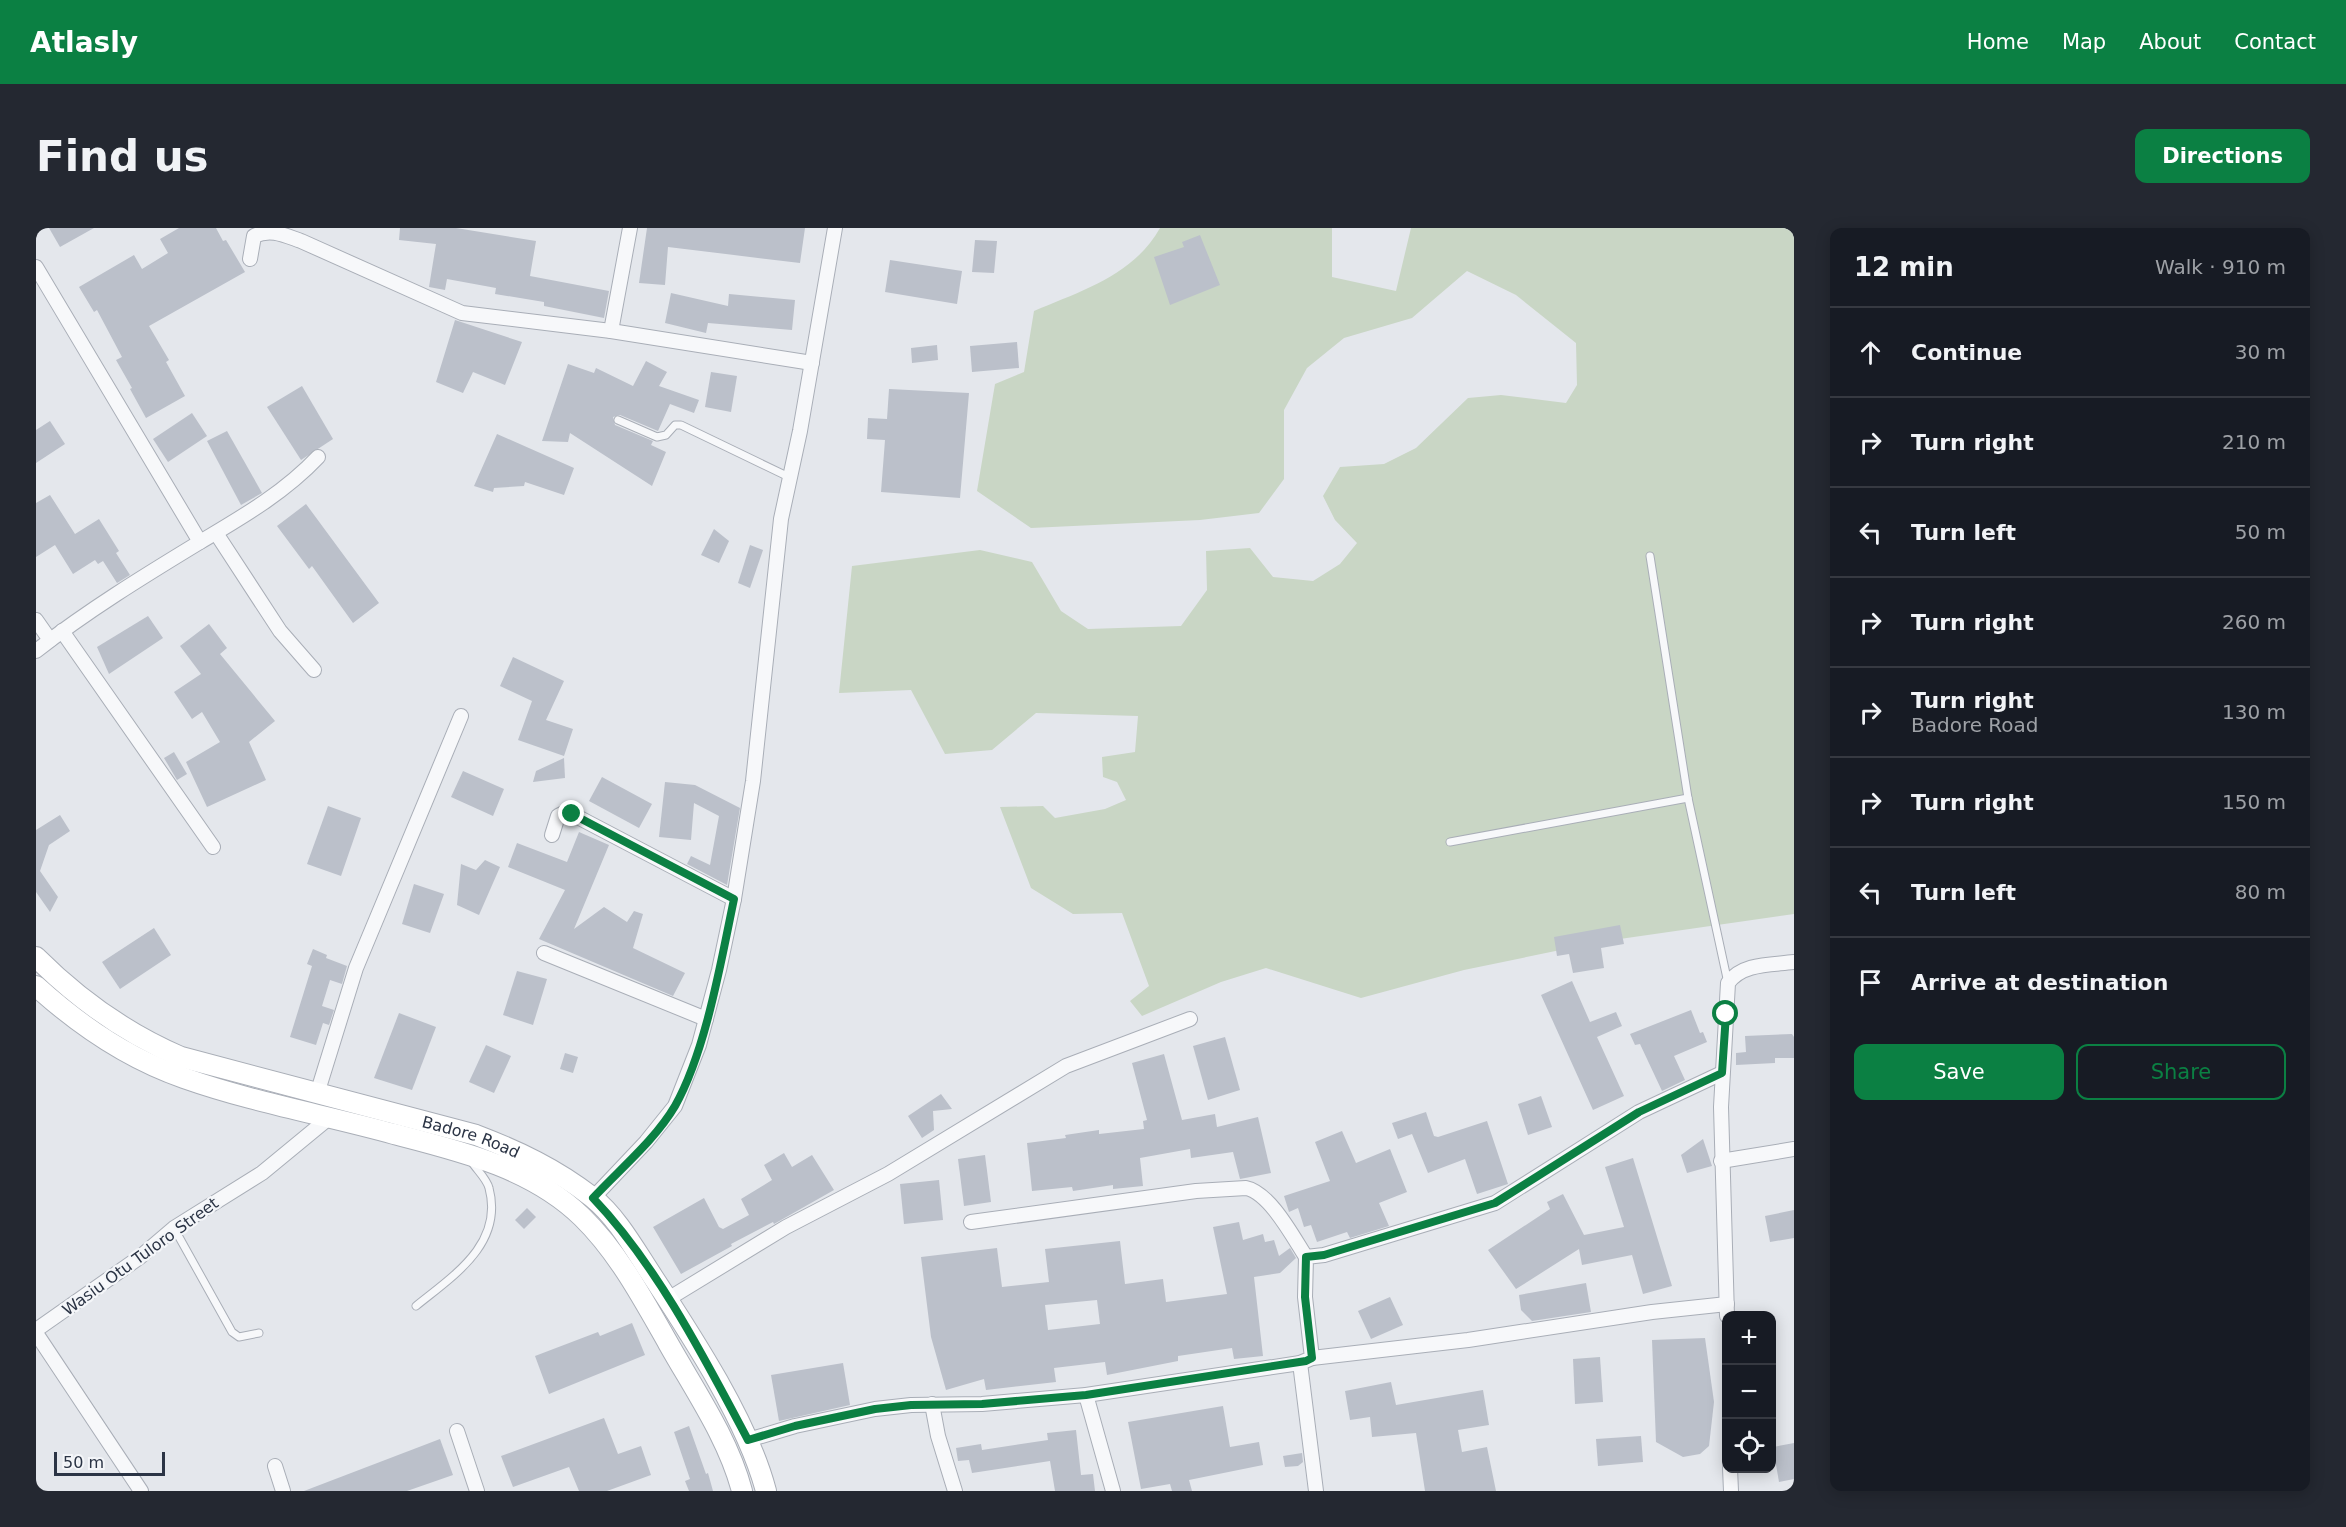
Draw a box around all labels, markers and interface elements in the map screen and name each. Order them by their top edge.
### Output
text: Atlasly [30,26,138,59]
text: Home [1967,30,2029,54]
text: Map [2062,30,2106,54]
text: About [2139,30,2201,54]
text: Contact [2234,30,2316,54]
button: Directions [2135,129,2310,183]
text: Find us [36,132,209,181]
text: 12 min [1854,252,1954,282]
text: Walk · 910 m [2155,255,2286,279]
icon: ahead [1854,336,1887,369]
text: Continue [1911,340,2022,365]
text: 30 m [2235,340,2286,364]
icon: right [1854,426,1887,459]
text: Turn right [1911,430,2034,455]
text: 210 m [2222,430,2286,454]
icon: left [1854,516,1887,549]
text: Turn left [1911,520,2016,545]
text: 50 m [2235,520,2286,544]
icon: right [1854,606,1887,639]
text: Turn right [1911,610,2034,635]
text: 260 m [2222,610,2286,634]
text: Turn right [1911,688,2034,713]
icon: right [1854,696,1887,729]
text: 130 m [2222,700,2286,724]
text: Badore Road [1911,713,2039,737]
icon: right [1854,786,1887,819]
text: Turn right [1911,790,2034,815]
text: 150 m [2222,790,2286,814]
route end [558,800,584,826]
icon: left [1854,876,1887,909]
text: Turn left [1911,880,2016,905]
text: 80 m [2235,880,2286,904]
icon: arrive [1854,966,1887,999]
text: Arrive at destination [1911,970,2168,995]
route start [1712,1000,1738,1026]
button: Save [1854,1044,2064,1100]
button: Share [2076,1044,2286,1100]
street label: Badore Road [420,1112,523,1162]
street label: Wasiu Otu Tuloro Street [59,1193,222,1319]
map controls [1722,1311,1776,1473]
button: + [1722,1311,1776,1365]
button: − [1722,1365,1776,1419]
button: locate [1722,1419,1776,1473]
scale bar [54,1449,165,1476]
text: 50 m [63,1453,104,1472]

